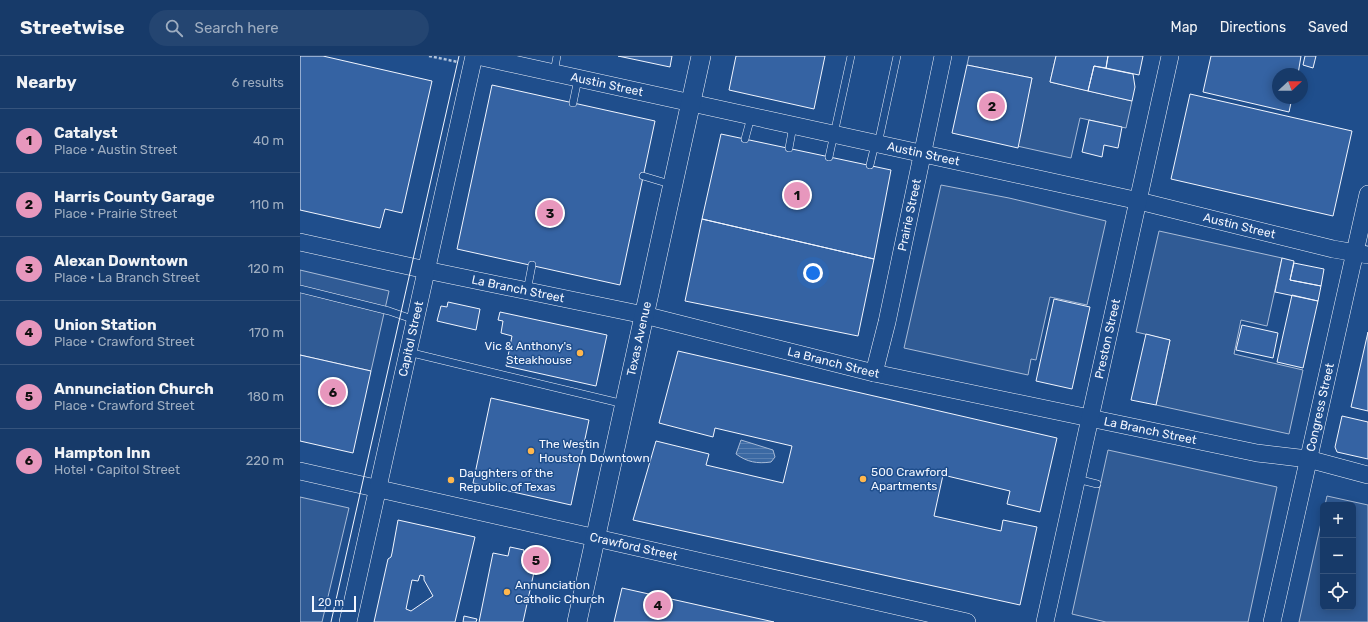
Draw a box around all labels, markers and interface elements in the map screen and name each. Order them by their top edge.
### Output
search box [149,10,429,46]
text: Streetwise [20,16,125,39]
icon: search [163,17,185,39]
text: Search here [195,19,279,37]
text: Map [1171,19,1198,36]
text: Directions [1220,19,1286,36]
text: Saved [1308,19,1348,36]
north arrow [1272,68,1308,104]
street label: Austin Street [569,70,645,99]
text: Nearby [16,72,77,92]
text: 6 results [232,75,284,90]
pin: 2 [979,91,1005,121]
text: Catalyst [54,124,117,142]
text: 1 [26,133,32,148]
text: 40 m [253,133,284,148]
street label: Austin Street [886,139,961,169]
text: Place · Austin Street [54,142,177,157]
street label: Prairie Street [895,177,924,252]
pin: 1 [784,180,810,210]
text: Harris County Garage [54,188,215,206]
text: 2 [25,197,33,212]
text: 110 m [250,197,284,212]
pin: 3 [537,198,563,228]
text: Place · Prairie Street [54,206,177,221]
street label: Austin Street [1202,210,1277,242]
text: Alexan Downtown [54,252,188,270]
text: 3 [25,261,33,276]
text: 120 m [248,261,284,276]
your location [803,263,823,283]
text: Place · La Branch Street [54,270,200,285]
street label: La Branch Street [470,273,566,305]
street label: Preston Street [1092,297,1123,380]
street label: Capitol Street [396,300,426,378]
street label: Texas Avenue [624,300,654,377]
text: Union Station [54,316,157,334]
text: 4 [25,325,33,340]
text: 170 m [249,325,284,340]
text: Place · Crawford Street [54,334,195,349]
place label: Vic & Anthony's Steakhouse [484,339,572,367]
street label: La Branch Street [786,344,881,381]
marker: Vic & Anthony's Steakhouse [575,348,585,358]
street label: Congress Street [1303,361,1337,453]
pin: 6 [320,377,346,407]
text: Annunciation Church [54,380,214,398]
text: 5 [25,389,33,404]
text: 180 m [247,389,284,404]
text: Place · Crawford Street [54,398,195,413]
street label: La Branch Street [1103,414,1198,447]
place label: The Westin Houston Downtown [539,437,650,465]
text: Hampton Inn [54,444,150,462]
marker: The Westin Houston Downtown [526,446,536,456]
text: 6 [25,453,33,468]
text: 220 m [246,453,284,468]
text: Hotel · Capitol Street [54,462,180,477]
place label: 500 Crawford Apartments [871,465,948,493]
place label: Daughters of the Republic of Texas [459,466,556,494]
marker: 500 Crawford Apartments [858,474,868,484]
marker: Daughters of the Republic of Texas [446,475,456,485]
map controls [1320,502,1356,610]
button: + [1320,502,1356,538]
street label: Crawford Street [588,530,679,563]
button: − [1320,538,1356,574]
pin: 5 [523,545,549,575]
button: locate [1320,574,1356,610]
place label: Annunciation Catholic Church [515,578,605,606]
marker: Annunciation Catholic Church [502,587,512,597]
pin: 4 [645,590,671,620]
scale bar [312,594,356,613]
text: 20 m [318,596,344,609]

